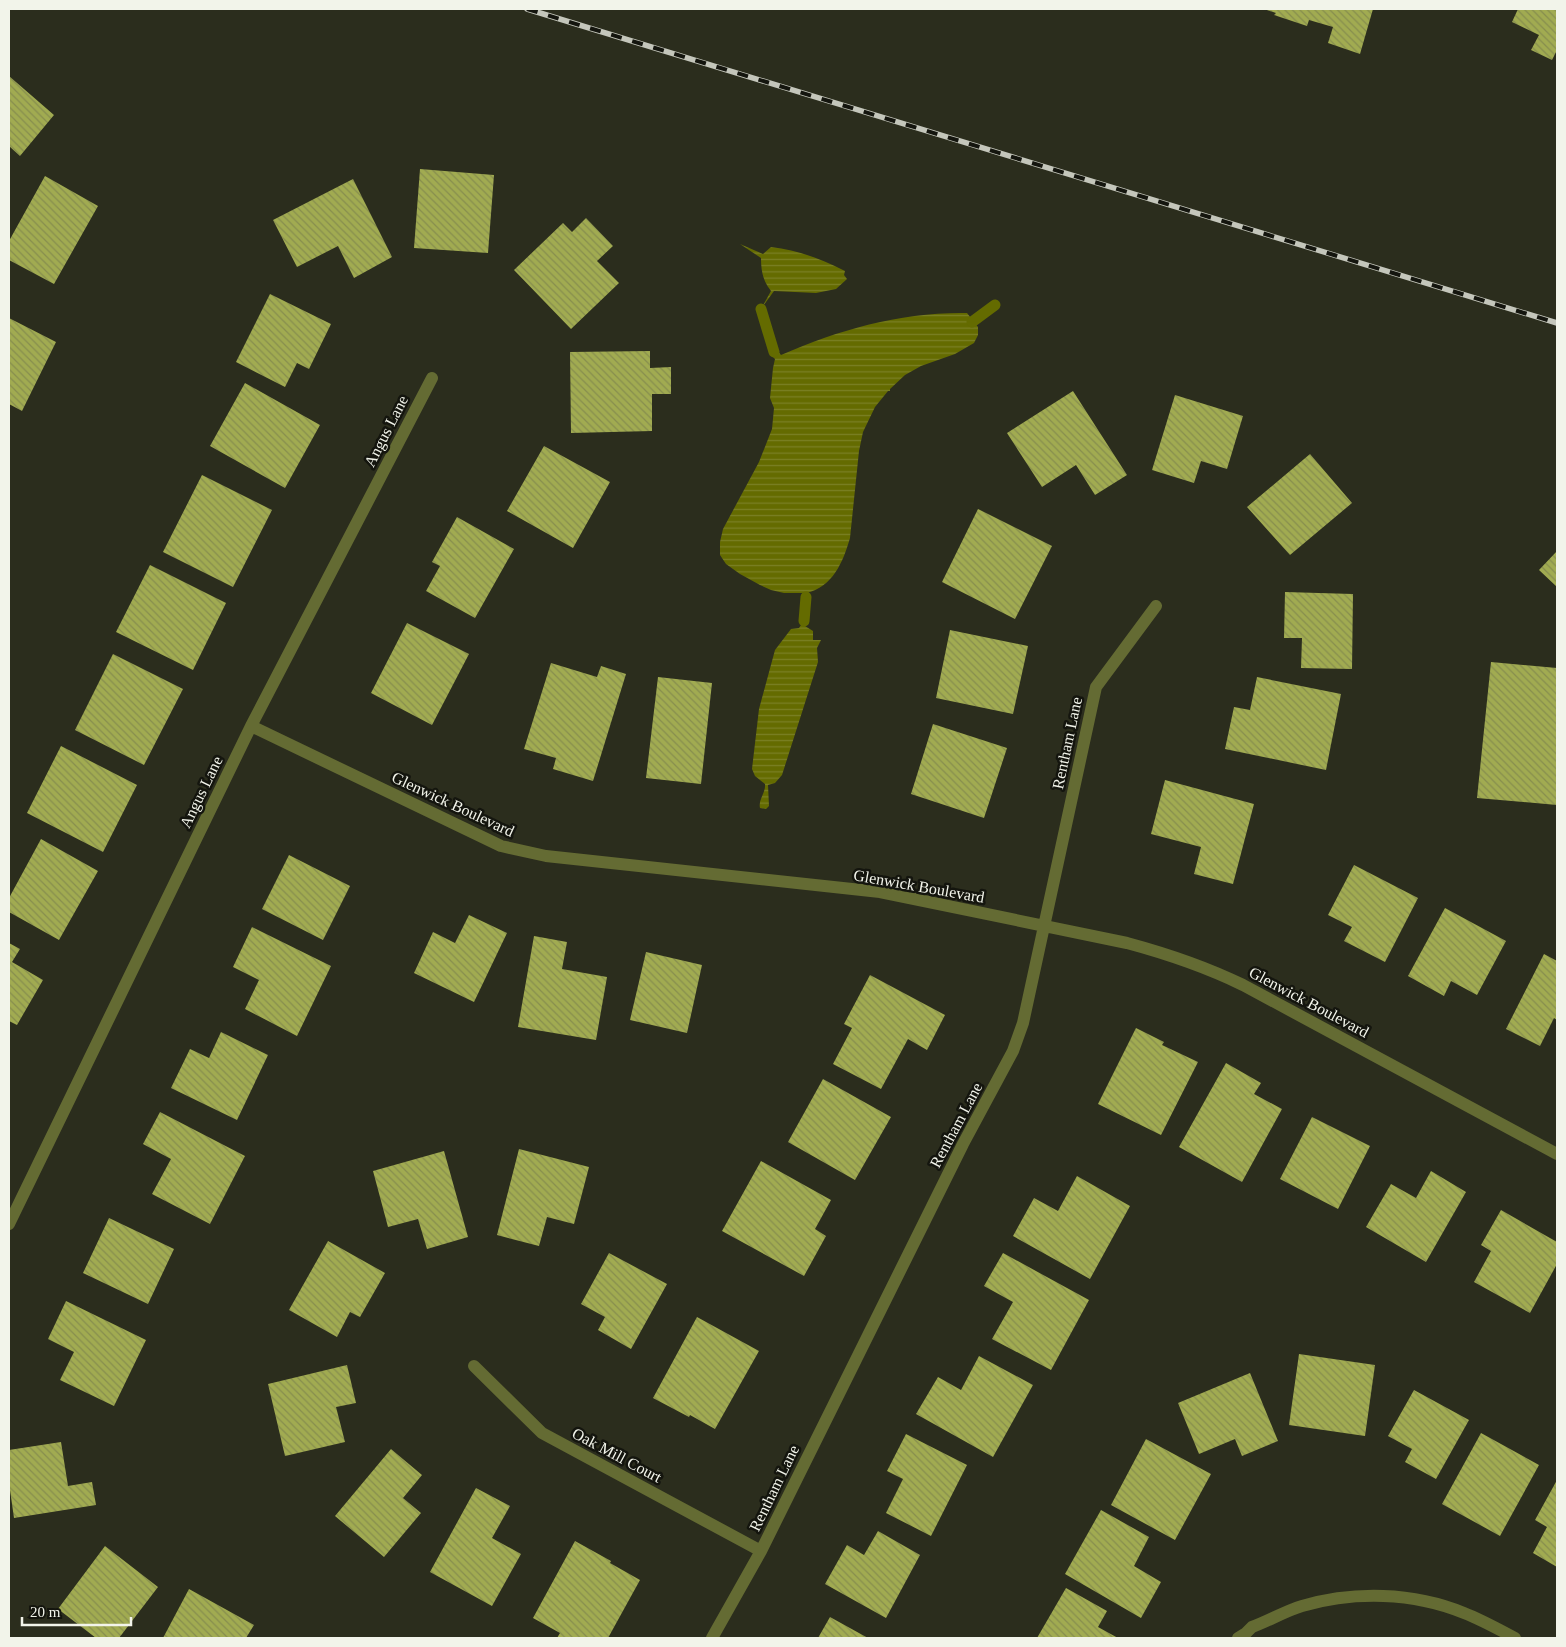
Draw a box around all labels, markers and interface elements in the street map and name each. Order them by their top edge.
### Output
street label: Angus Lane [361,392,412,470]
street label: Rentham Lane [1049,695,1085,791]
street label: Angus Lane [176,753,227,831]
street label: Glenwick Boulevard [389,768,517,840]
street label: Glenwick Boulevard [852,866,986,906]
street label: Glenwick Boulevard [1246,963,1372,1041]
street label: Rentham Lane [926,1080,986,1170]
street label: Oak Mill Court [569,1424,665,1486]
street label: Rentham Lane [746,1442,802,1534]
scale bar [22,1594,131,1626]
text: 20 m [30,1604,61,1620]

